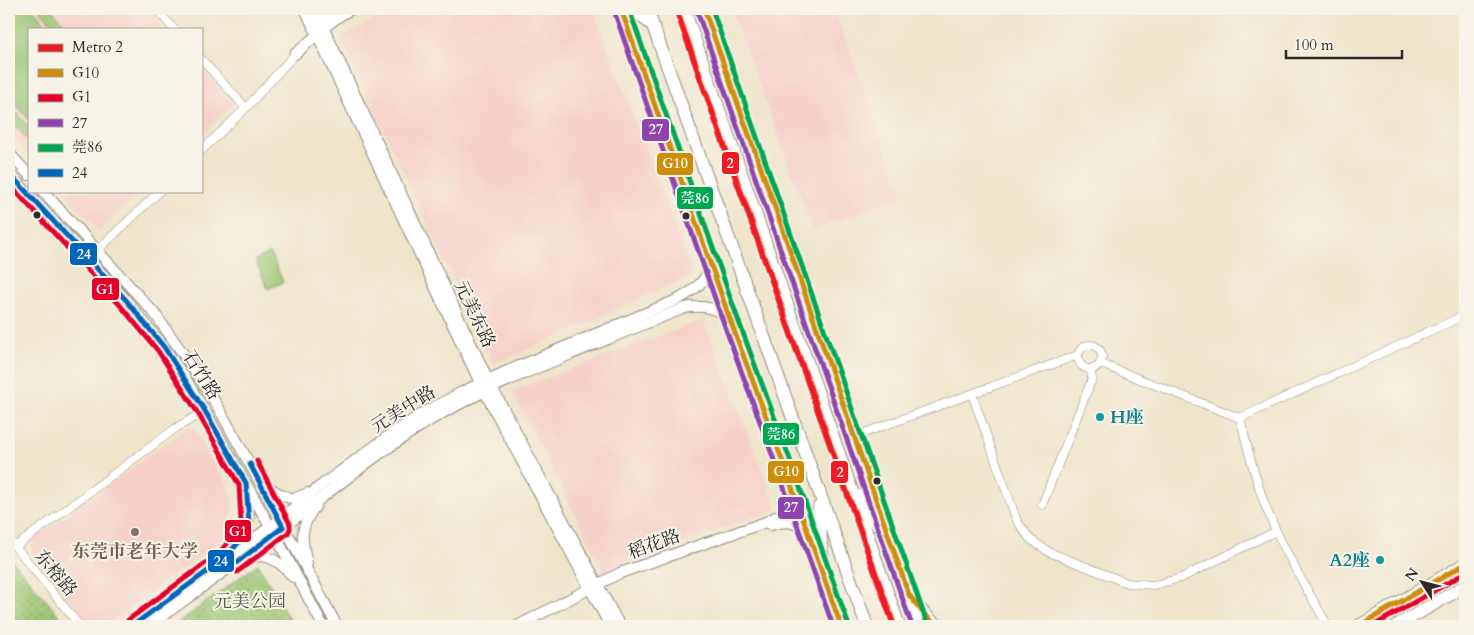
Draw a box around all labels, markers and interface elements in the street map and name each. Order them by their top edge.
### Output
legend [28,28,202,192]
scale bar [1286,28,1403,60]
text: 100 m [1294,35,1334,55]
text: Metro 2 [72,37,123,57]
text: G10 [72,63,100,83]
text: G1 [72,87,92,107]
text: 27 [72,113,88,133]
line badge: 27 [641,118,670,142]
text: 27 [649,120,663,139]
text: 莞86 [72,137,103,157]
line badge: 2 [721,151,740,175]
line badge: G10 [656,152,694,176]
text: G10 [662,154,688,173]
text: 2 [726,154,734,173]
text: 24 [72,163,88,183]
line badge: 莞86 [676,186,714,210]
text: 莞86 [681,189,709,208]
unlabelled marker [32,210,42,220]
unlabelled marker [681,211,691,221]
line badge: 24 [69,242,98,266]
text: 24 [77,245,91,264]
street label: 元美东路 [448,276,501,352]
line badge: G1 [91,277,120,301]
text: G1 [96,280,114,299]
street label: 石竹路 [177,346,226,405]
street label: 元美中路 [366,380,440,439]
place label: H座 [1110,405,1144,430]
marker: H座 [1094,411,1106,423]
line badge: 莞86 [762,422,800,446]
text: 莞86 [767,425,795,444]
line badge: G10 [767,460,805,484]
line badge: 2 [830,460,849,484]
text: G10 [773,462,799,481]
text: 2 [836,463,844,482]
unlabelled marker [872,476,882,486]
line badge: 27 [777,496,805,520]
text: 27 [784,498,798,517]
line badge: G1 [224,519,252,543]
text: G1 [229,522,247,541]
street label: 稻花路 [625,523,684,565]
marker: 东莞市老年大学 [129,526,141,538]
place label: 东莞市老年大学 [72,539,198,564]
street label: 东榕路 [29,545,83,602]
place label: A2座 [1329,548,1370,573]
line badge: 24 [207,549,235,573]
text: 24 [214,552,228,571]
marker: A2座 [1374,554,1386,566]
north arrow [1396,558,1446,608]
text: N [1401,564,1423,585]
park label: 元美公园 [214,589,286,614]

